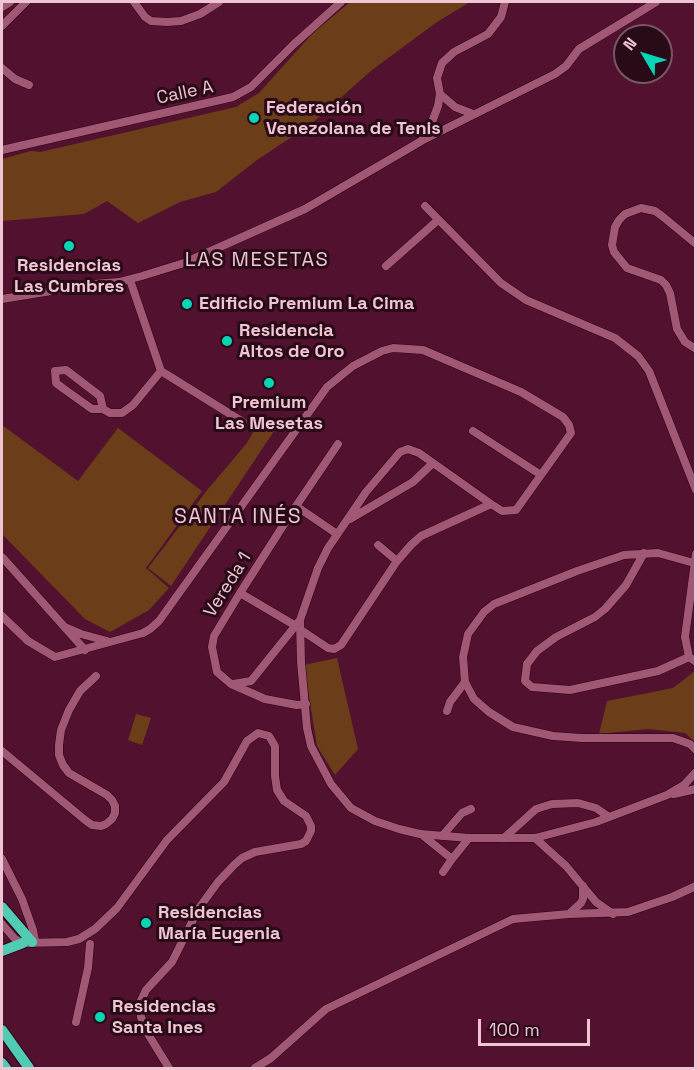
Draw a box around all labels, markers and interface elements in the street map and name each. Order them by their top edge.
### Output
north arrow [613,24,673,84]
text: N [618,33,642,55]
street label: Calle A [155,76,215,110]
place label: Federación Venezolana de Tenis [266,97,441,140]
marker: Federación Venezolana de Tenis [247,111,261,125]
marker: Residencias Las Cumbres [62,239,76,253]
district label: LAS MESETAS [185,249,329,273]
place label: Residencias Las Cumbres [14,255,124,298]
place label: Edificio Premium La Cima [199,293,414,315]
marker: Edificio Premium La Cima [180,297,194,311]
place label: Residencia Altos de Oro [239,320,345,362]
marker: Residencia Altos de Oro [220,334,234,348]
marker: Premium Las Mesetas [262,376,276,390]
place label: Premium Las Mesetas [215,392,323,434]
district label: SANTA INÉS [174,504,302,530]
street label: Vereda 1 [200,549,256,621]
place label: Residencias María Eugenia [158,902,280,944]
marker: Residencias María Eugenia [139,916,153,930]
place label: Residencias Santa Ines [112,996,216,1038]
scale bar [481,1007,594,1045]
marker: Residencias Santa Ines [93,1010,107,1024]
text: 100 m [489,1018,540,1041]

